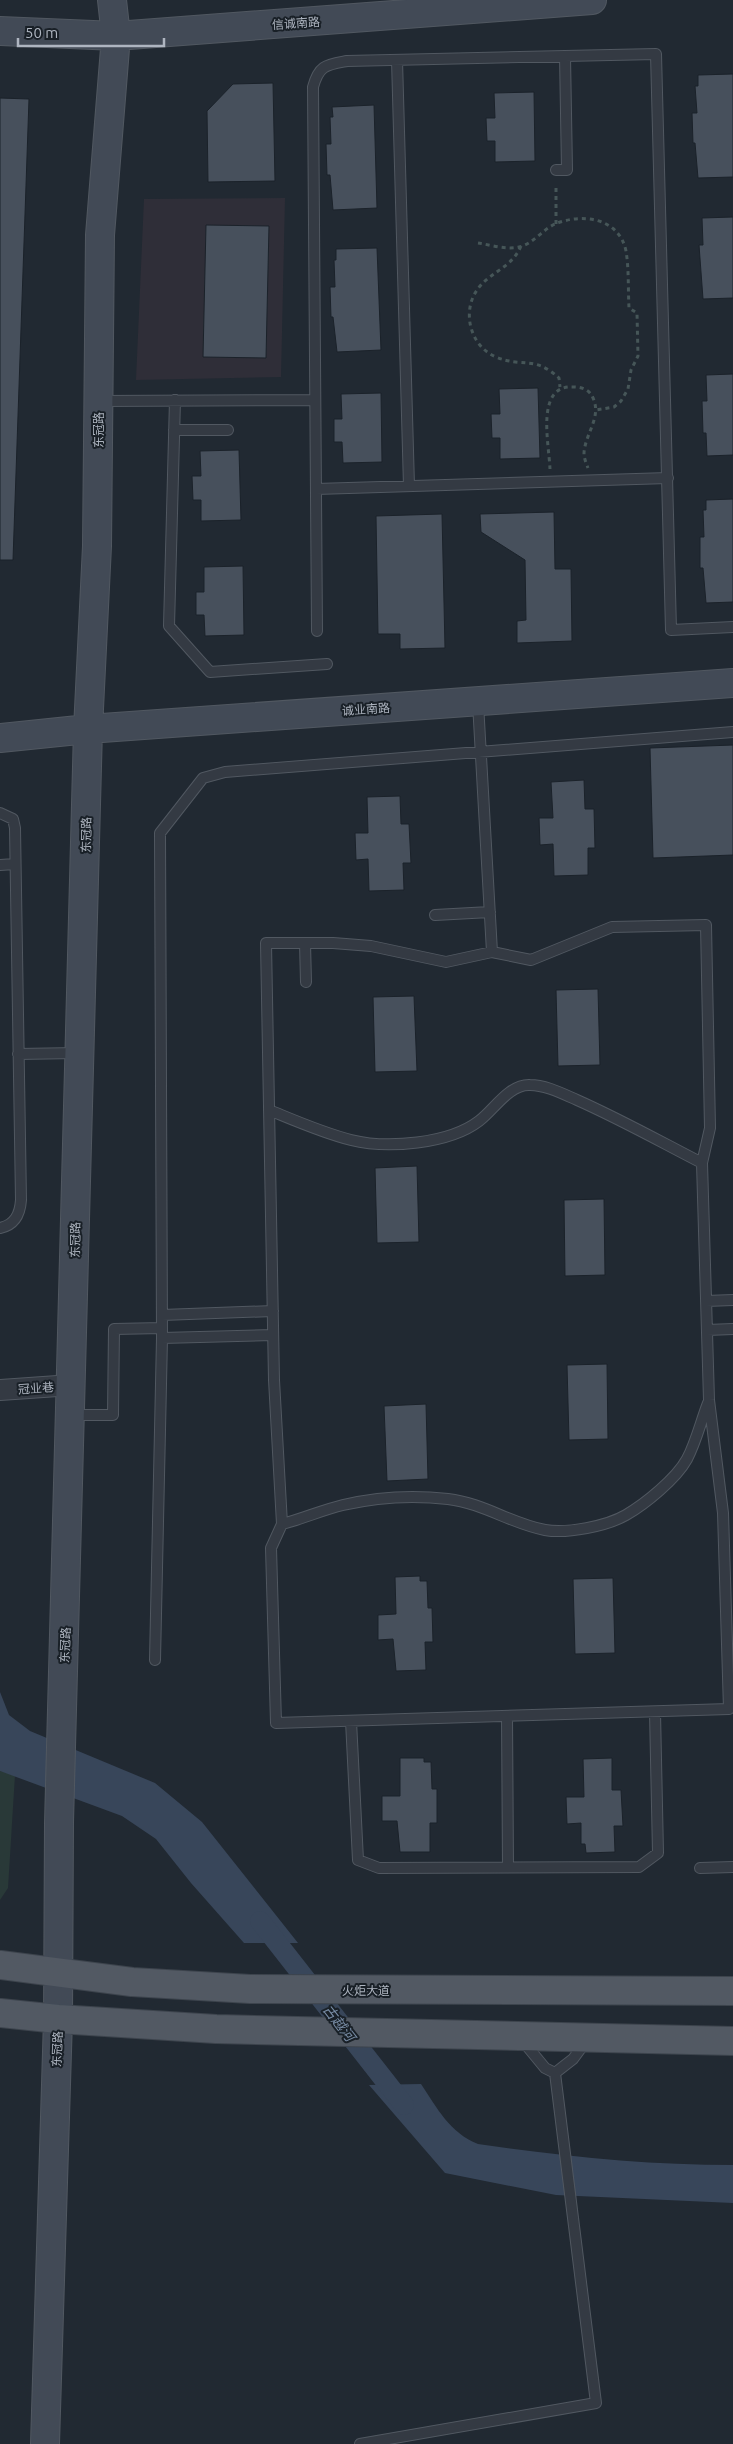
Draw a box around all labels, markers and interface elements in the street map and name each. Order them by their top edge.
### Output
scale bar [18,15,164,47]
street label: 信诚南路 [272,15,320,31]
text: 50 m [25,24,58,41]
street label: 东冠路 [92,412,105,448]
street label: 诚业南路 [342,701,390,717]
street label: 东冠路 [79,817,93,853]
street label: 东冠路 [68,1222,82,1258]
street label: 冠业巷 [18,1380,54,1396]
street label: 东冠路 [58,1627,72,1663]
street label: 火炬大道 [342,1984,390,1997]
water label: 古越河 [320,2002,360,2047]
street label: 东冠路 [50,2031,64,2067]

